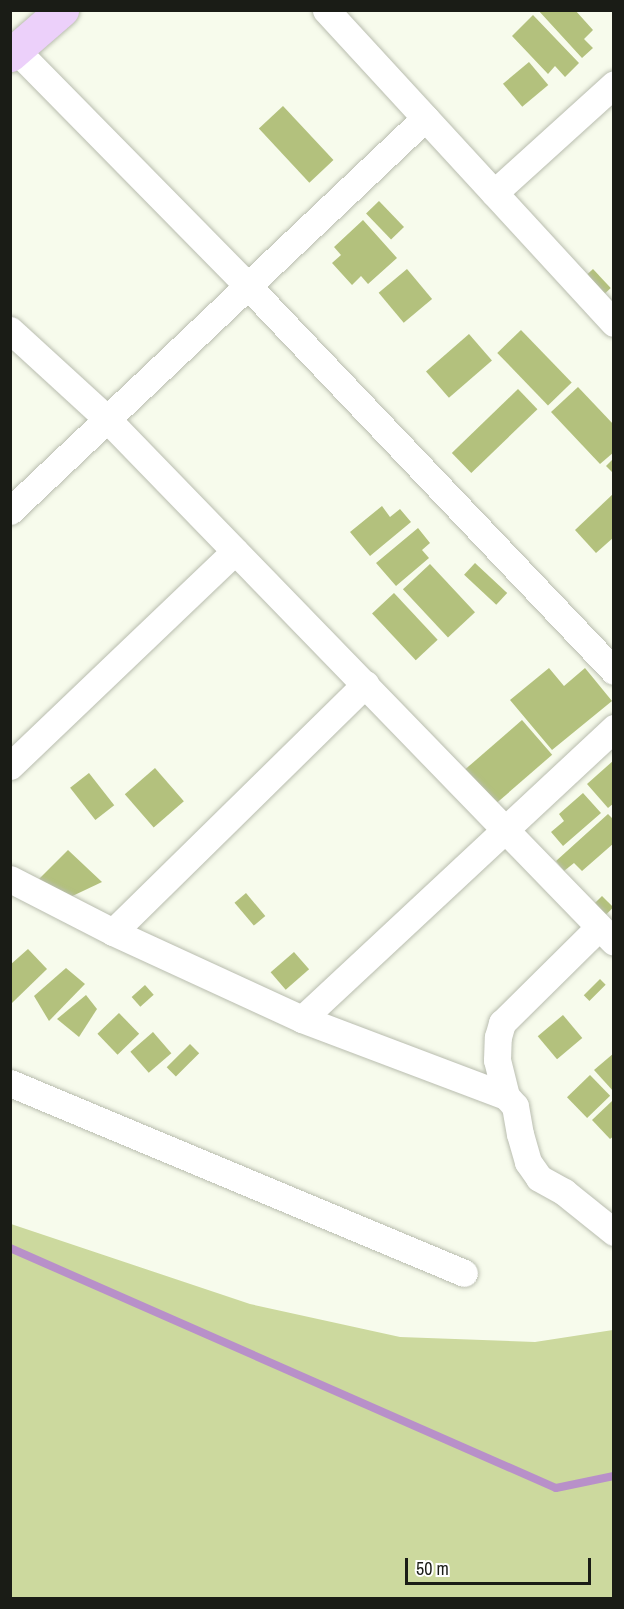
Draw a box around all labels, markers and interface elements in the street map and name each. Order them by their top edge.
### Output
scale bar [408,1546,594,1584]
text: 50 m [416,1556,449,1581]

